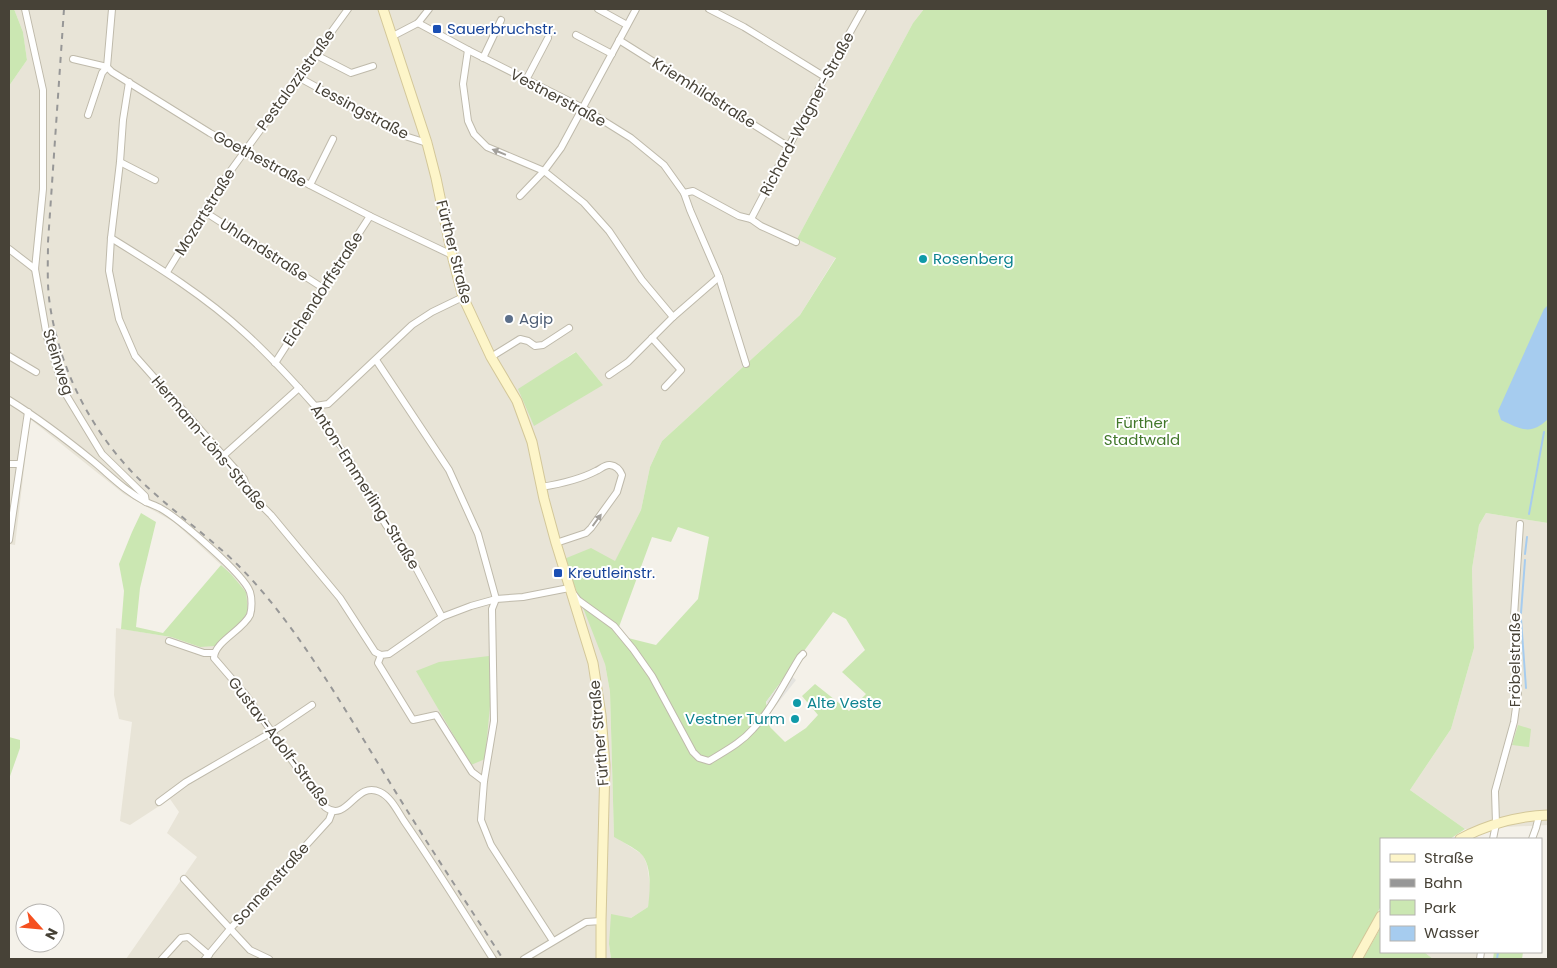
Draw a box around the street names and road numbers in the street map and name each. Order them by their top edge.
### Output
street label: Pestalozzistraße [252,25,340,135]
street label: Richard-Wagner-Straße [754,28,859,199]
street label: Kriemhildstraße [648,52,760,133]
street label: Vestnerstraße [507,63,610,132]
street label: Lessingstraße [312,77,413,144]
street label: Goethestraße [210,125,311,192]
street label: Mozartstraße [169,164,240,259]
street label: Fürther Straße [431,198,478,306]
street label: Uhlandstraße [216,213,313,286]
street label: Eichendorffstraße [278,227,368,350]
street label: Steinweg [38,326,79,398]
street label: Hermann-Löns-Straße [147,371,272,514]
street label: Anton-Emmerling-Straße [306,400,425,573]
street label: Fröbelstraße [1504,613,1525,707]
street label: Gustav-Adolf-Straße [224,672,335,811]
street label: Fürther Straße [583,679,614,787]
street label: Sonnenstraße [228,838,314,930]

